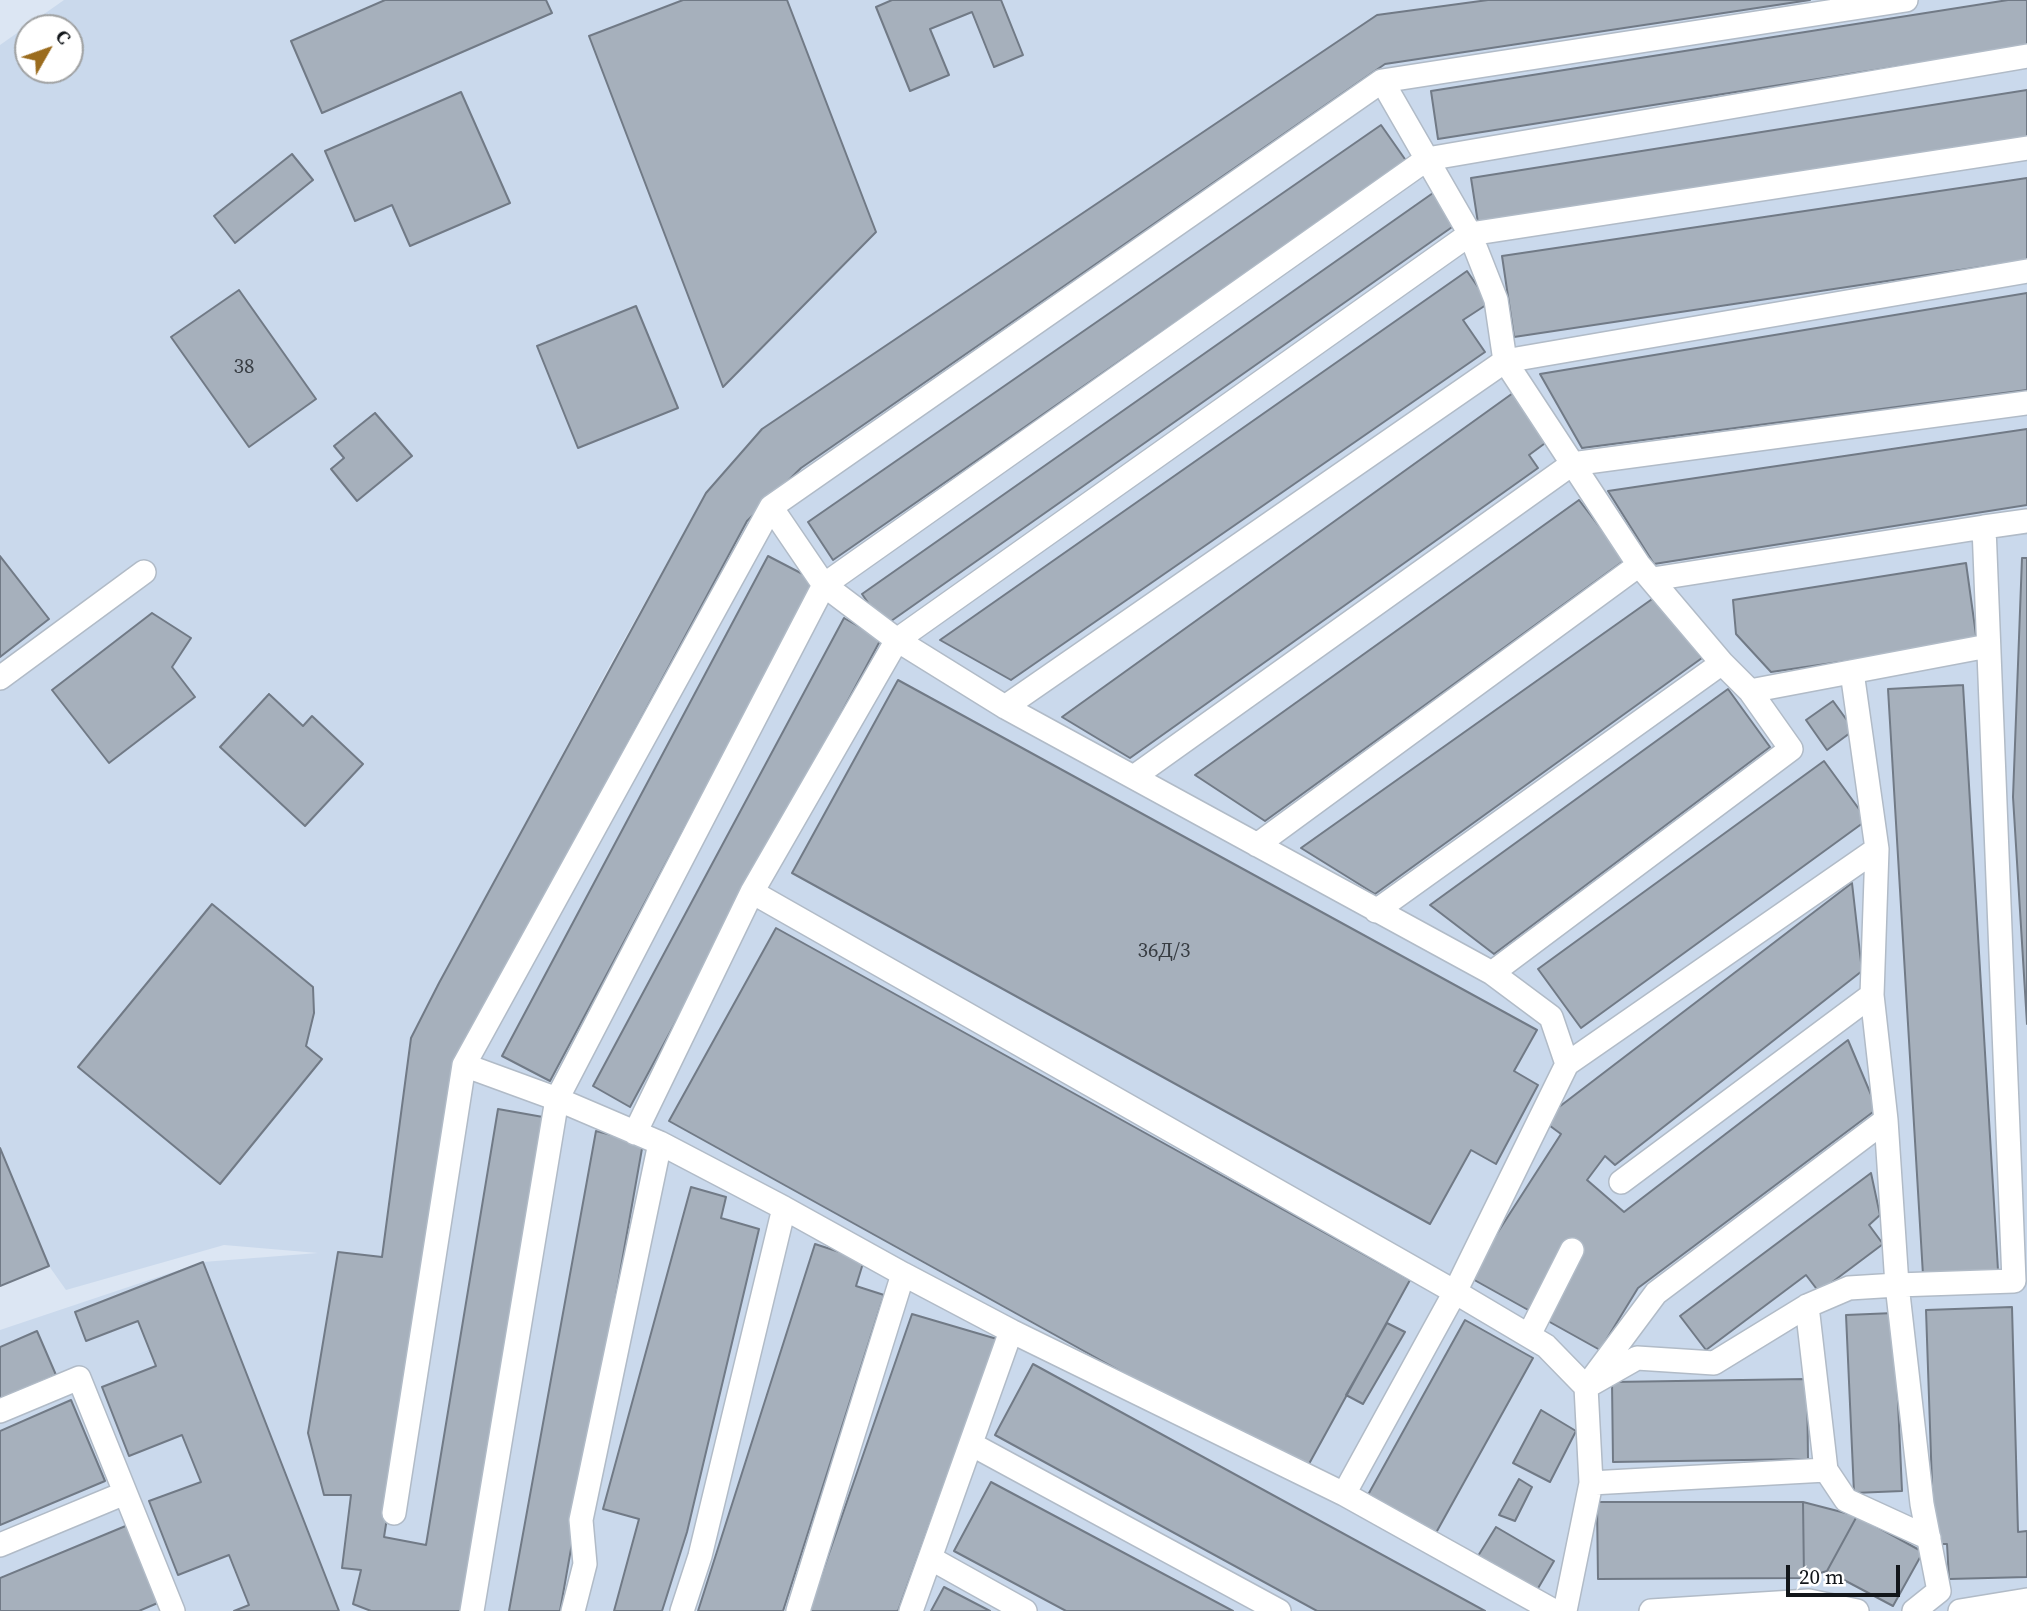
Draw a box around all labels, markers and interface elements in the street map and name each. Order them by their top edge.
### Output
north arrow [14,14,84,84]
text: С [50,24,77,50]
house number: 38 [234,355,254,381]
house number: 36Д/3 [1138,939,1190,965]
scale bar [1789,1552,1903,1596]
text: 20 m [1799,1562,1844,1591]

